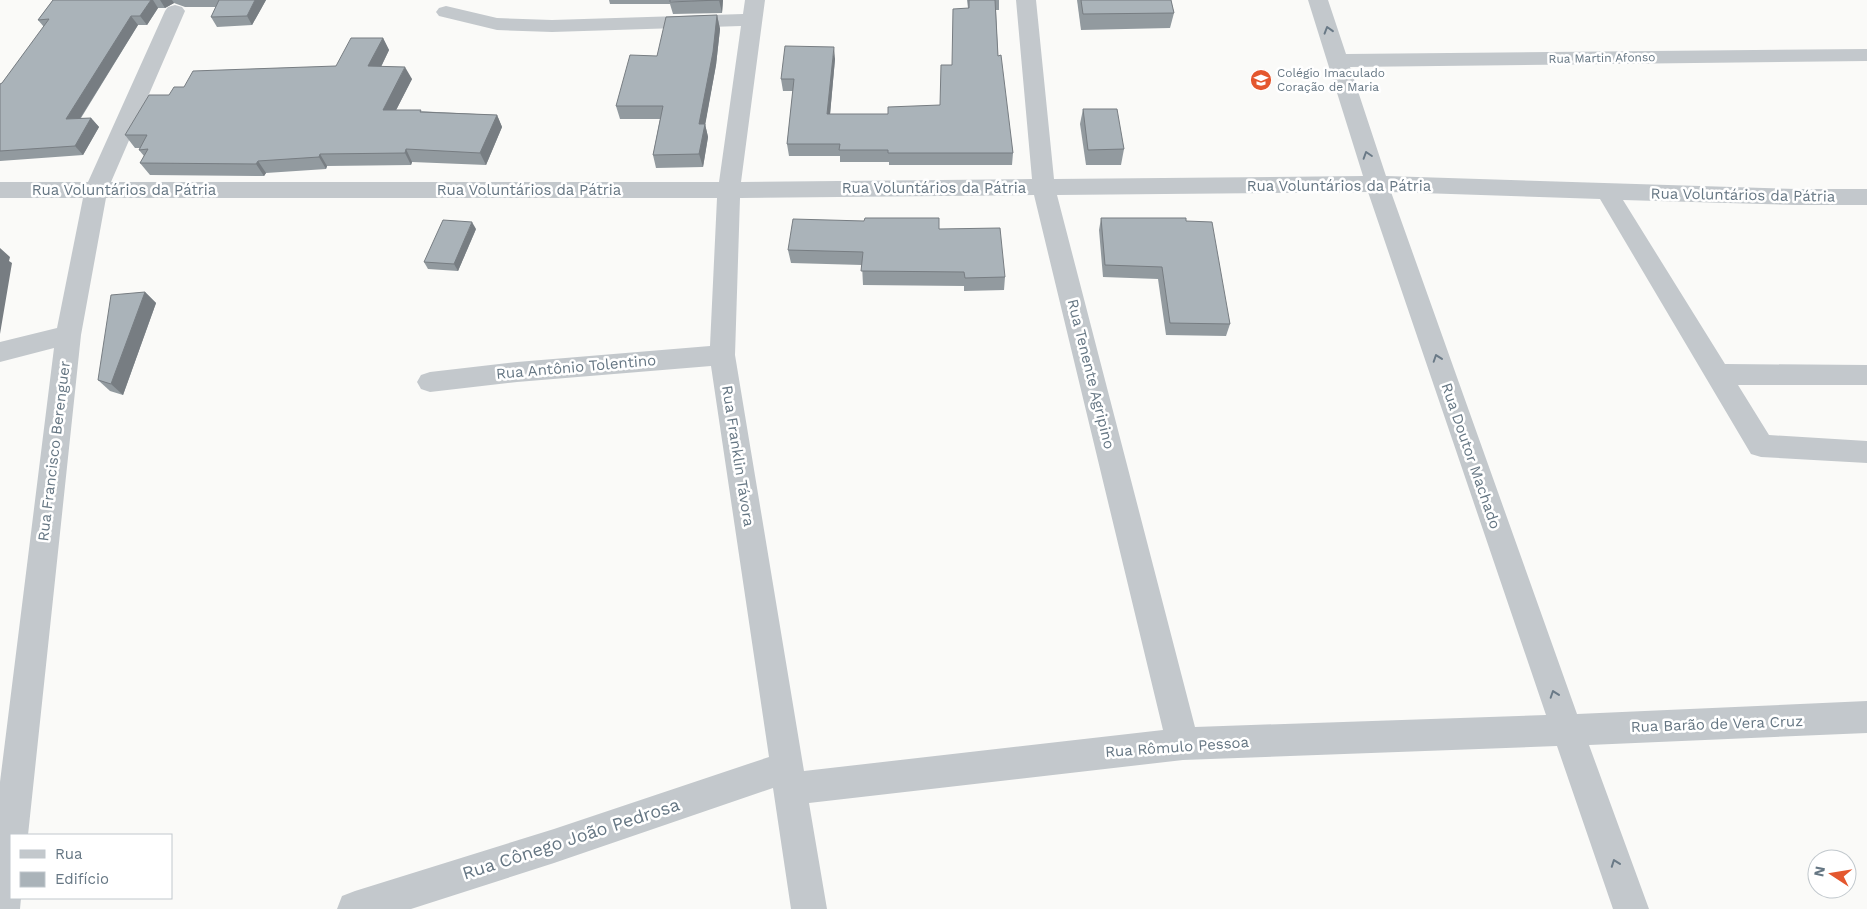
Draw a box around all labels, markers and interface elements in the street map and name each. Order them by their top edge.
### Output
one-way arrow [1323,27,1333,35]
street label: Rua Martin Afonso [1548,50,1656,66]
place label: Colégio Imaculado Coração de Maria [1277,66,1385,94]
school or university icon: Colégio Imaculado Coração de Maria [1249,68,1273,92]
one-way arrow [1363,152,1373,160]
street label: Rua Voluntários da Pátria [1247,177,1432,195]
street label: Rua Voluntários da Pátria [842,179,1027,197]
street label: Rua Voluntários da Pátria [32,181,217,199]
street label: Rua Voluntários da Pátria [437,181,622,199]
street label: Rua Voluntários da Pátria [1651,184,1836,206]
street label: Rua Tenente Agripino [1064,297,1118,451]
street label: Rua Antônio Tolentino [495,351,657,383]
one-way arrow [1433,355,1443,363]
street label: Rua Francisco Berenguer [34,360,74,542]
street label: Rua Doutor Machado [1438,381,1504,531]
street label: Rua Franklin Távora [718,384,758,528]
one-way arrow [1550,690,1560,698]
street label: Rua Barão de Vera Cruz [1631,712,1803,736]
street label: Rua Rômulo Pessoa [1104,733,1250,761]
street label: Rua Cônego João Pedrosa [459,793,682,884]
legend [10,834,172,899]
text: Rua [55,845,83,863]
north arrow [1807,849,1857,899]
one-way arrow [1611,859,1621,868]
text: N [1810,865,1828,878]
text: Edifício [55,870,109,888]

